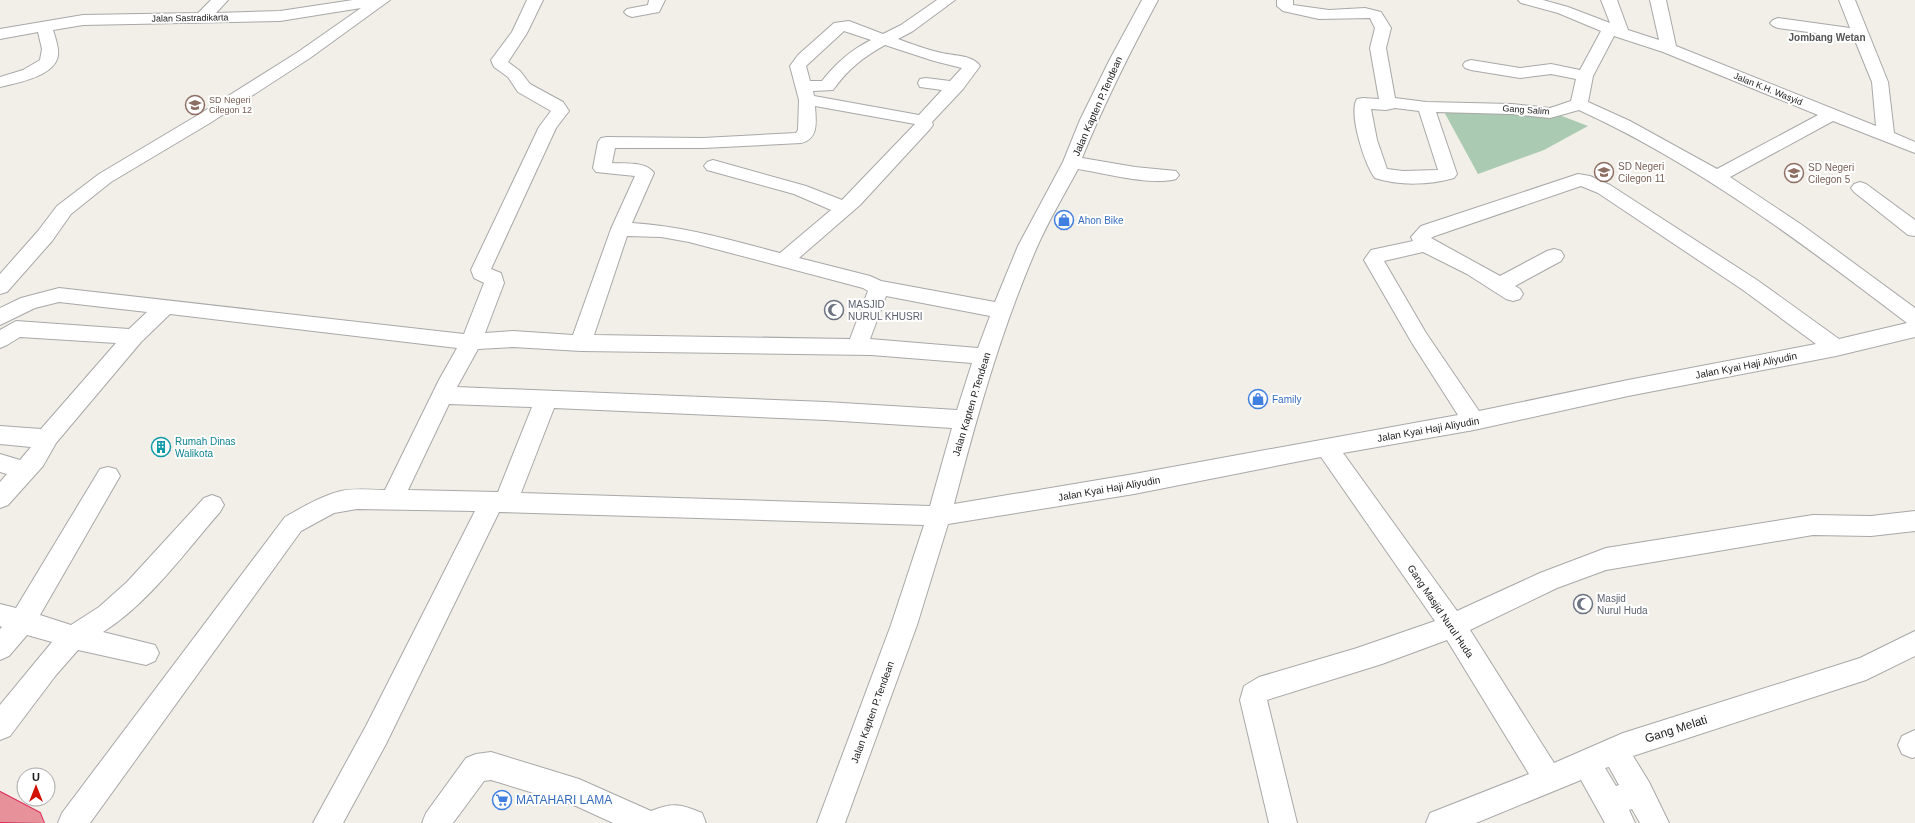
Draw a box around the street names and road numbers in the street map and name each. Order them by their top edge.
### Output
street label: Jalan Sastradikarta [151,12,229,24]
street label: Jalan Kapten P.Tendean [1071,55,1124,158]
street label: Jalan K.H. Wasyid [1732,71,1804,107]
street label: Gang Salim [1502,103,1550,117]
street label: Jalan Kyai Haji Aliyudin [1694,350,1798,381]
street label: Jalan Kapten P.Tendean [950,351,992,457]
street label: Jalan Kyai Haji Aliyudin [1376,415,1480,444]
street label: Jalan Kyai Haji Aliyudin [1057,474,1161,503]
street label: Gang Masjid Nurul Huda [1405,563,1476,660]
street label: Jalan Kapten P.Tendean [849,660,896,765]
street label: Gang Melati [1643,712,1709,746]

